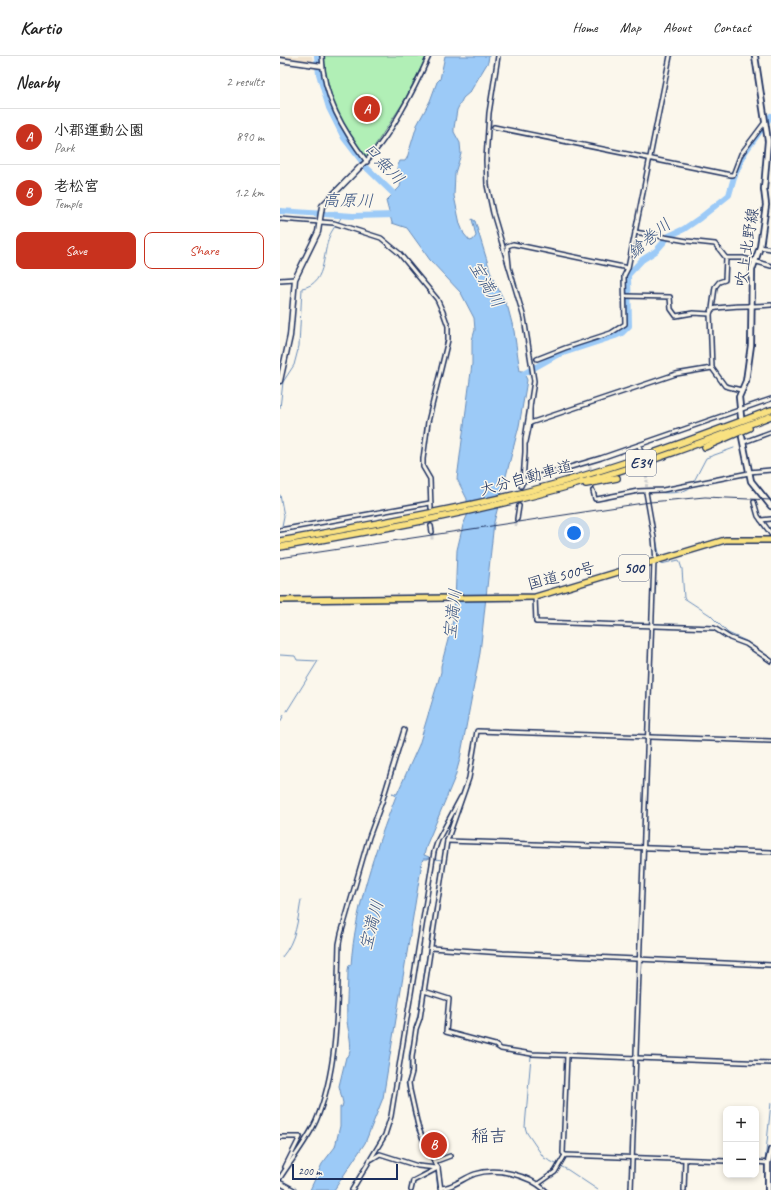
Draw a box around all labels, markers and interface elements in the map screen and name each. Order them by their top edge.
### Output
text: Kartio [20,16,61,40]
text: Home [572,19,598,36]
text: Map [620,19,641,36]
text: About [663,19,691,36]
text: Contact [713,19,751,36]
text: Nearby [16,72,59,93]
text: 2 results [226,74,264,90]
pin: A [354,94,380,124]
text: 小郡運動公園 [54,121,144,140]
text: A [26,129,32,145]
text: 890 m [236,129,264,145]
water label: 口無川 [359,138,409,189]
text: Park [54,140,75,156]
text: 老松宮 [54,177,99,196]
text: B [26,185,32,201]
text: 1.2 km [234,185,264,201]
water label: 高原川 [322,190,374,211]
text: Temple [54,196,82,212]
street label: 吹上北野線 [731,206,763,288]
water label: 鎗巻川 [623,214,676,263]
button: Save [16,232,136,269]
button: Share [144,232,264,269]
water label: 宝満川 [465,257,508,312]
road number: E34 [626,450,656,476]
street label: 大分自動車道 [477,456,575,500]
your location [564,523,584,543]
road number: 500 [619,555,649,581]
street label: 国道500号 [525,557,597,595]
water label: 宝満川 [439,587,466,641]
water label: 宝満川 [355,898,388,952]
map controls [723,1106,759,1178]
button: + [723,1106,759,1142]
district label: 稲吉 [471,1125,507,1147]
pin: B [421,1130,447,1160]
button: − [723,1142,759,1178]
scale bar [292,1162,398,1181]
text: 200 m [298,1164,322,1178]

